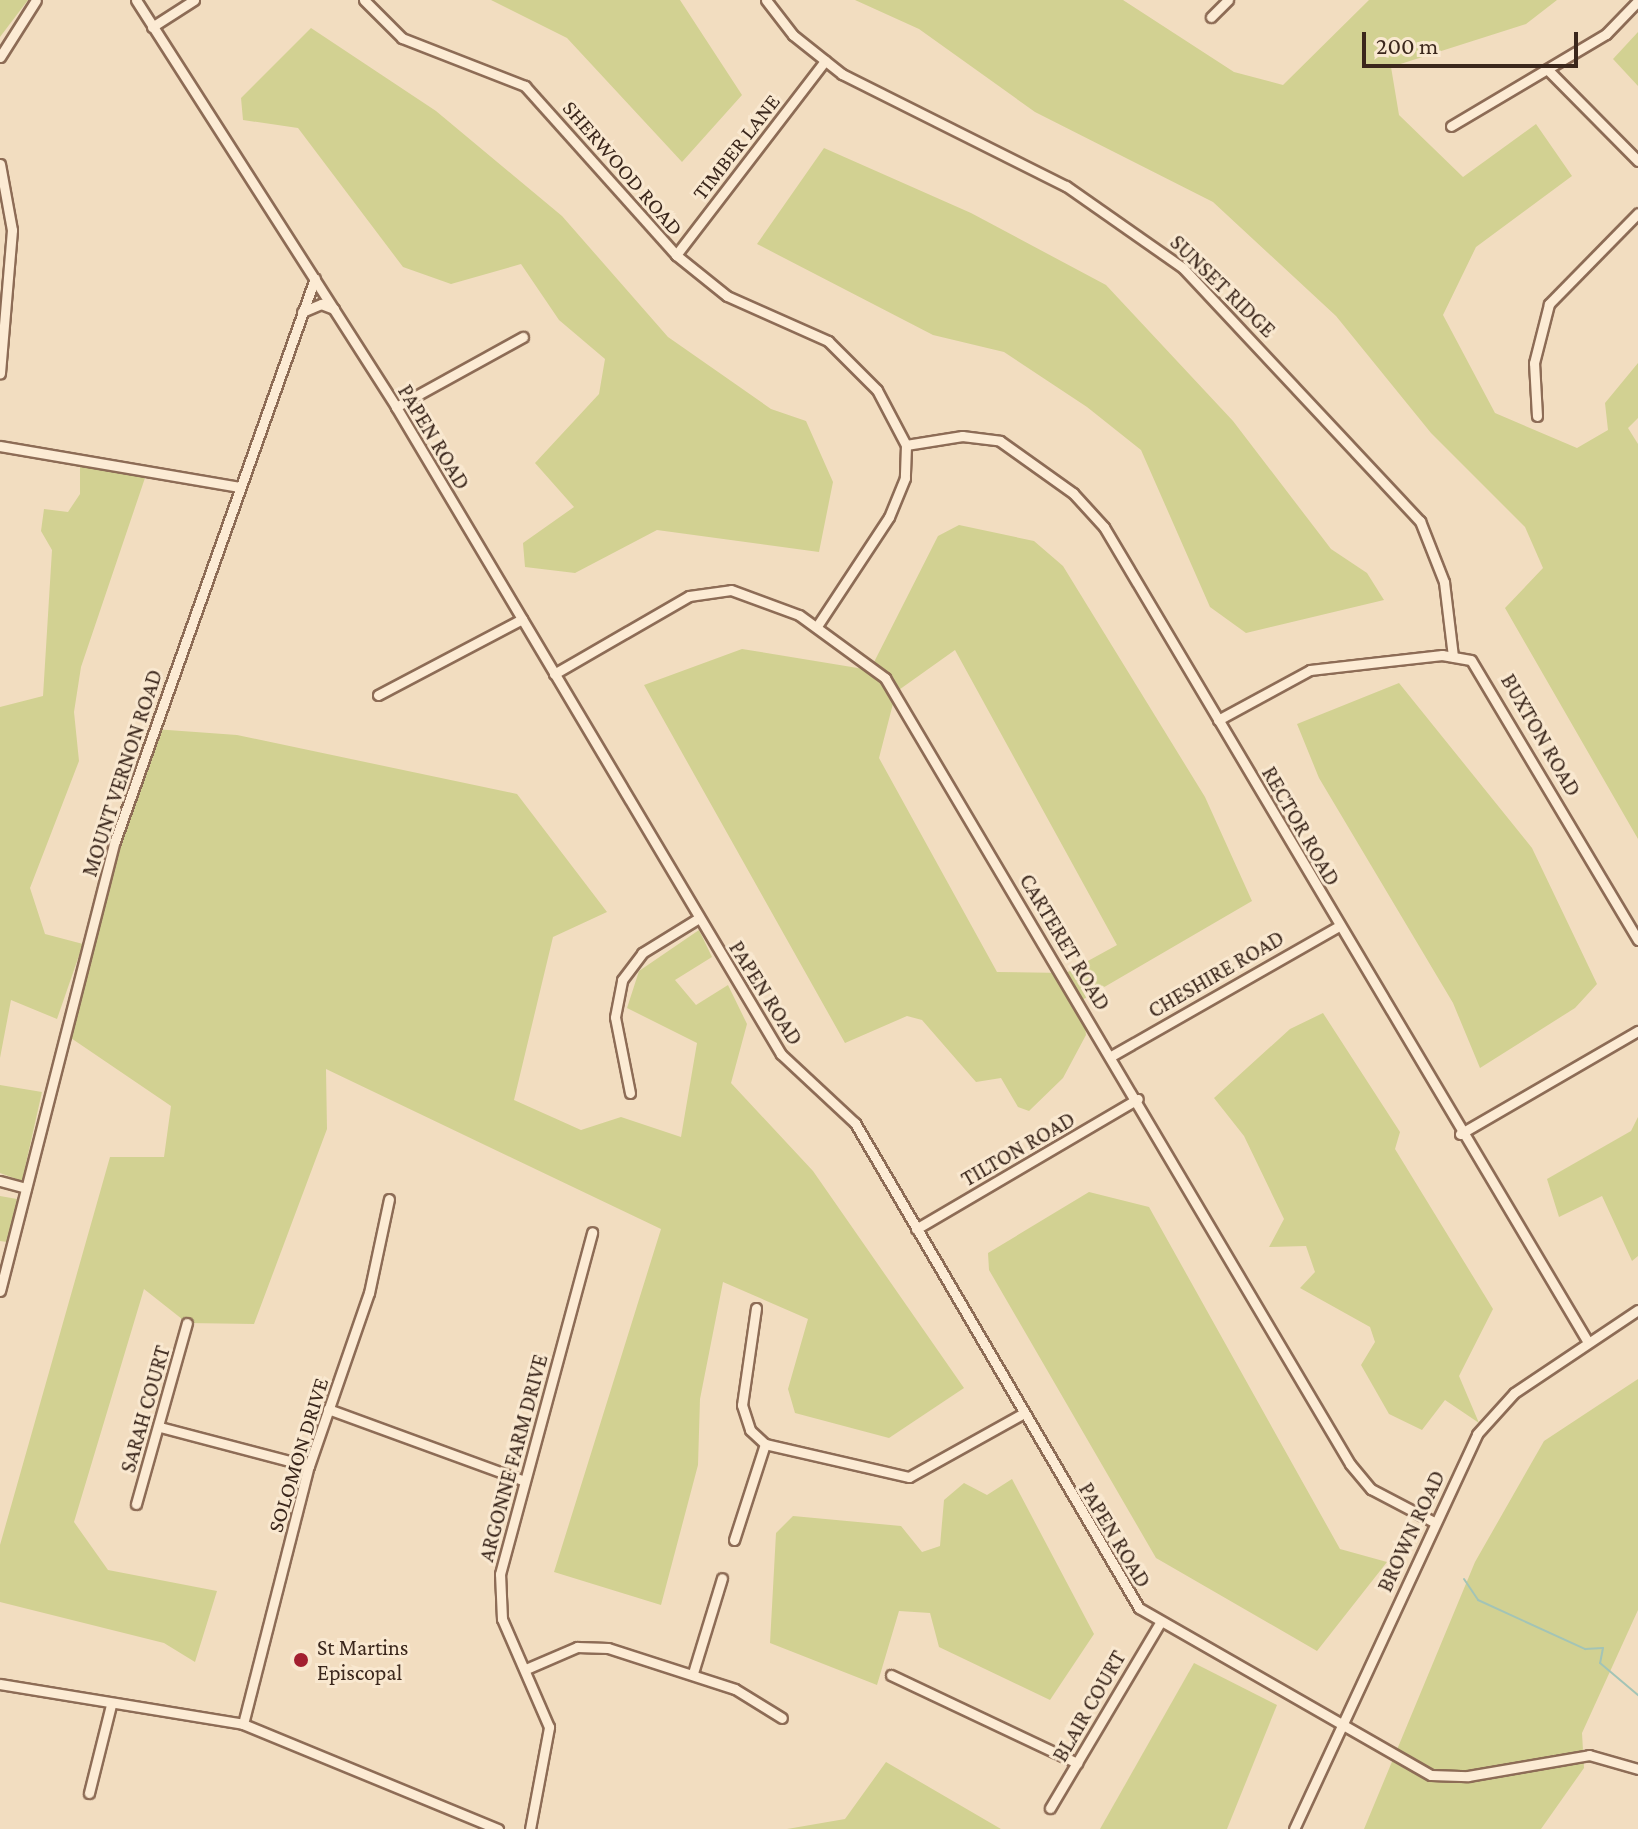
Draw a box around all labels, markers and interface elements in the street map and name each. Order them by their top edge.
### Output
scale bar [1366,16,1582,66]
text: 200 m [1376,32,1438,59]
street label: TIMBER LANE [686,89,786,205]
street label: SHERWOOD ROAD [557,95,689,241]
street label: SUNSET RIDGE [1165,229,1281,343]
street label: PAPEN ROAD [392,380,476,494]
street label: MOUNT VERNON ROAD [76,666,168,880]
street label: BUXTON ROAD [1495,669,1587,801]
street label: RECTOR ROAD [1256,762,1346,890]
street label: CARTERET ROAD [1014,869,1116,1015]
street label: CHESHIRE ROAD [1143,924,1289,1024]
street label: PAPEN ROAD [723,936,809,1050]
street label: TILTON ROAD [956,1106,1080,1192]
street label: SARAH COURT [114,1342,176,1476]
street label: ARGONNE FARM DRIVE [473,1351,553,1565]
street label: SOLOMON DRIVE [262,1375,334,1535]
street label: BROWN ROAD [1371,1466,1451,1596]
street label: PAPEN ROAD [1073,1478,1157,1592]
place label: St Martins Episcopal [317,1634,408,1686]
street label: BLAIR COURT [1047,1646,1131,1766]
marker: St Martins Episcopal [292,1651,310,1669]

